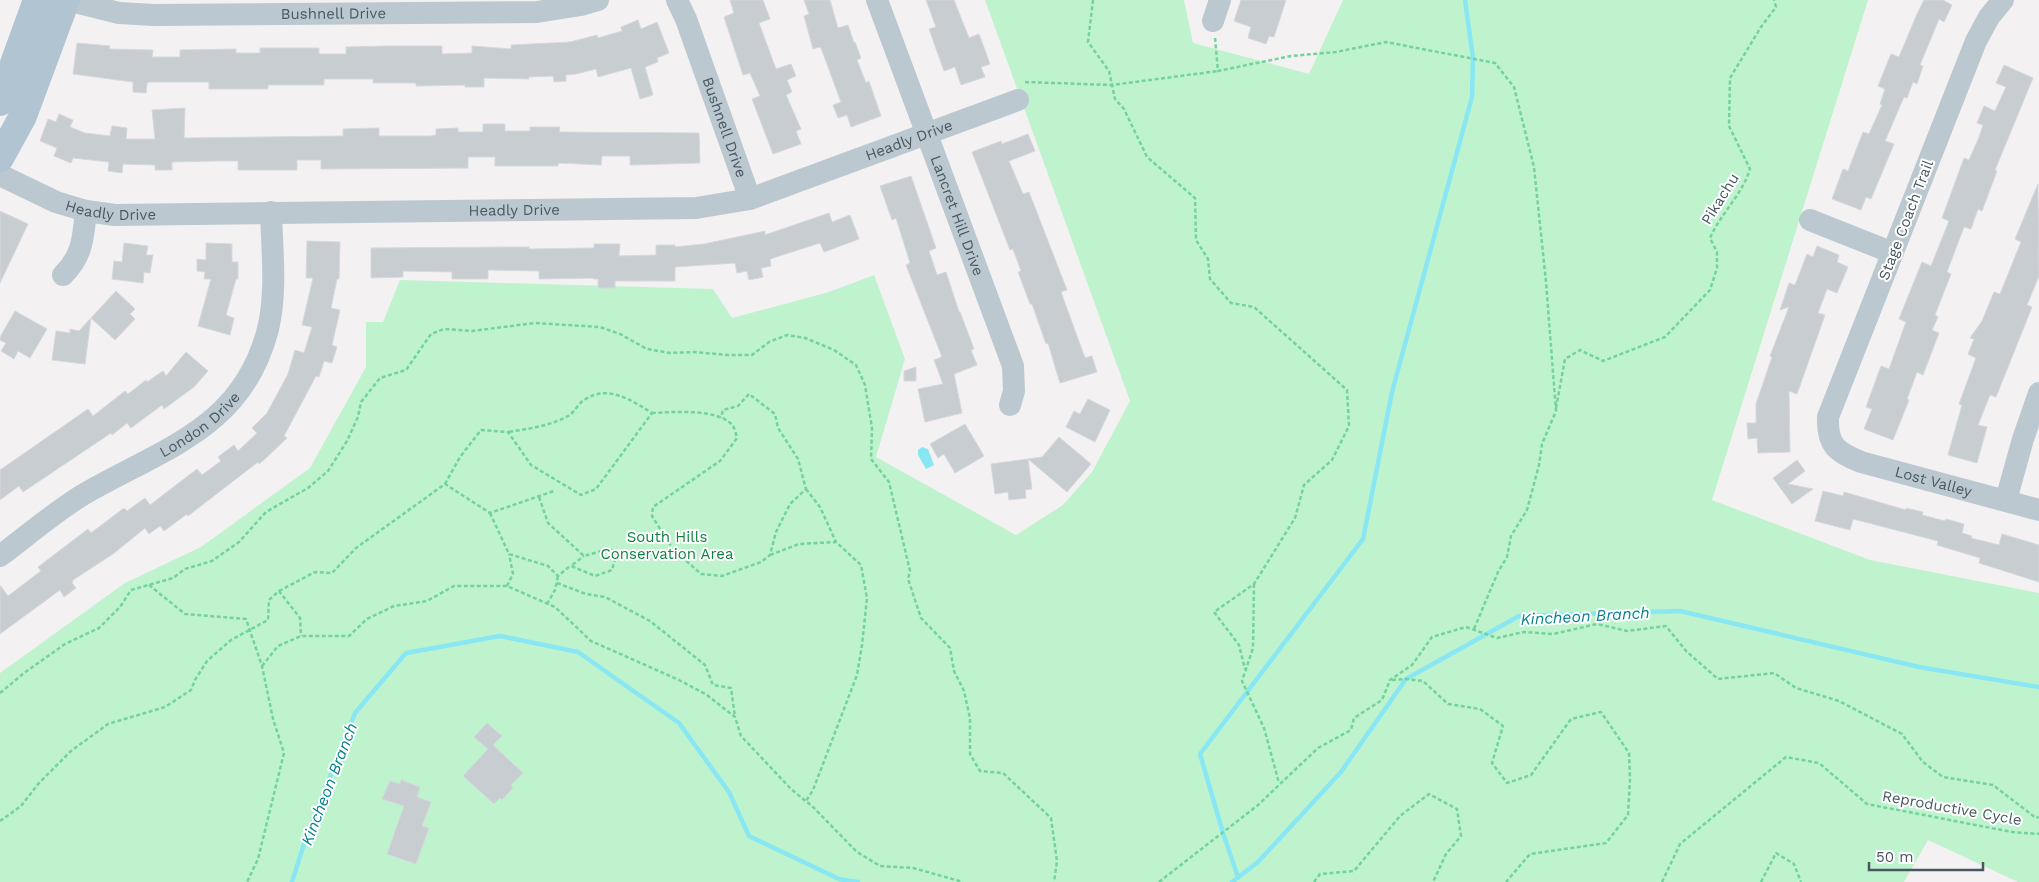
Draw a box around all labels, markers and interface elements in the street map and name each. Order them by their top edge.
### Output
street label: Bushnell Drive [281,4,386,23]
street label: Bushnell Drive [698,75,751,180]
street label: Headly Drive [863,116,955,165]
street label: Lancret Hill Drive [927,153,988,278]
street label: Stage Coach Trail [1875,157,1937,283]
street label: Pikachu [1697,170,1743,228]
street label: Headly Drive [63,196,156,224]
street label: Headly Drive [468,201,560,220]
street label: London Drive [157,388,244,461]
street label: Lost Valley [1893,463,1974,501]
park label: South Hills Conservation Area [600,528,734,563]
water label: Kincheon Branch [1520,603,1650,629]
water label: Kincheon Branch [297,720,361,848]
street label: Reproductive Cycle [1881,787,2023,829]
scale bar [1869,840,1983,872]
text: 50 m [1876,848,1913,866]

